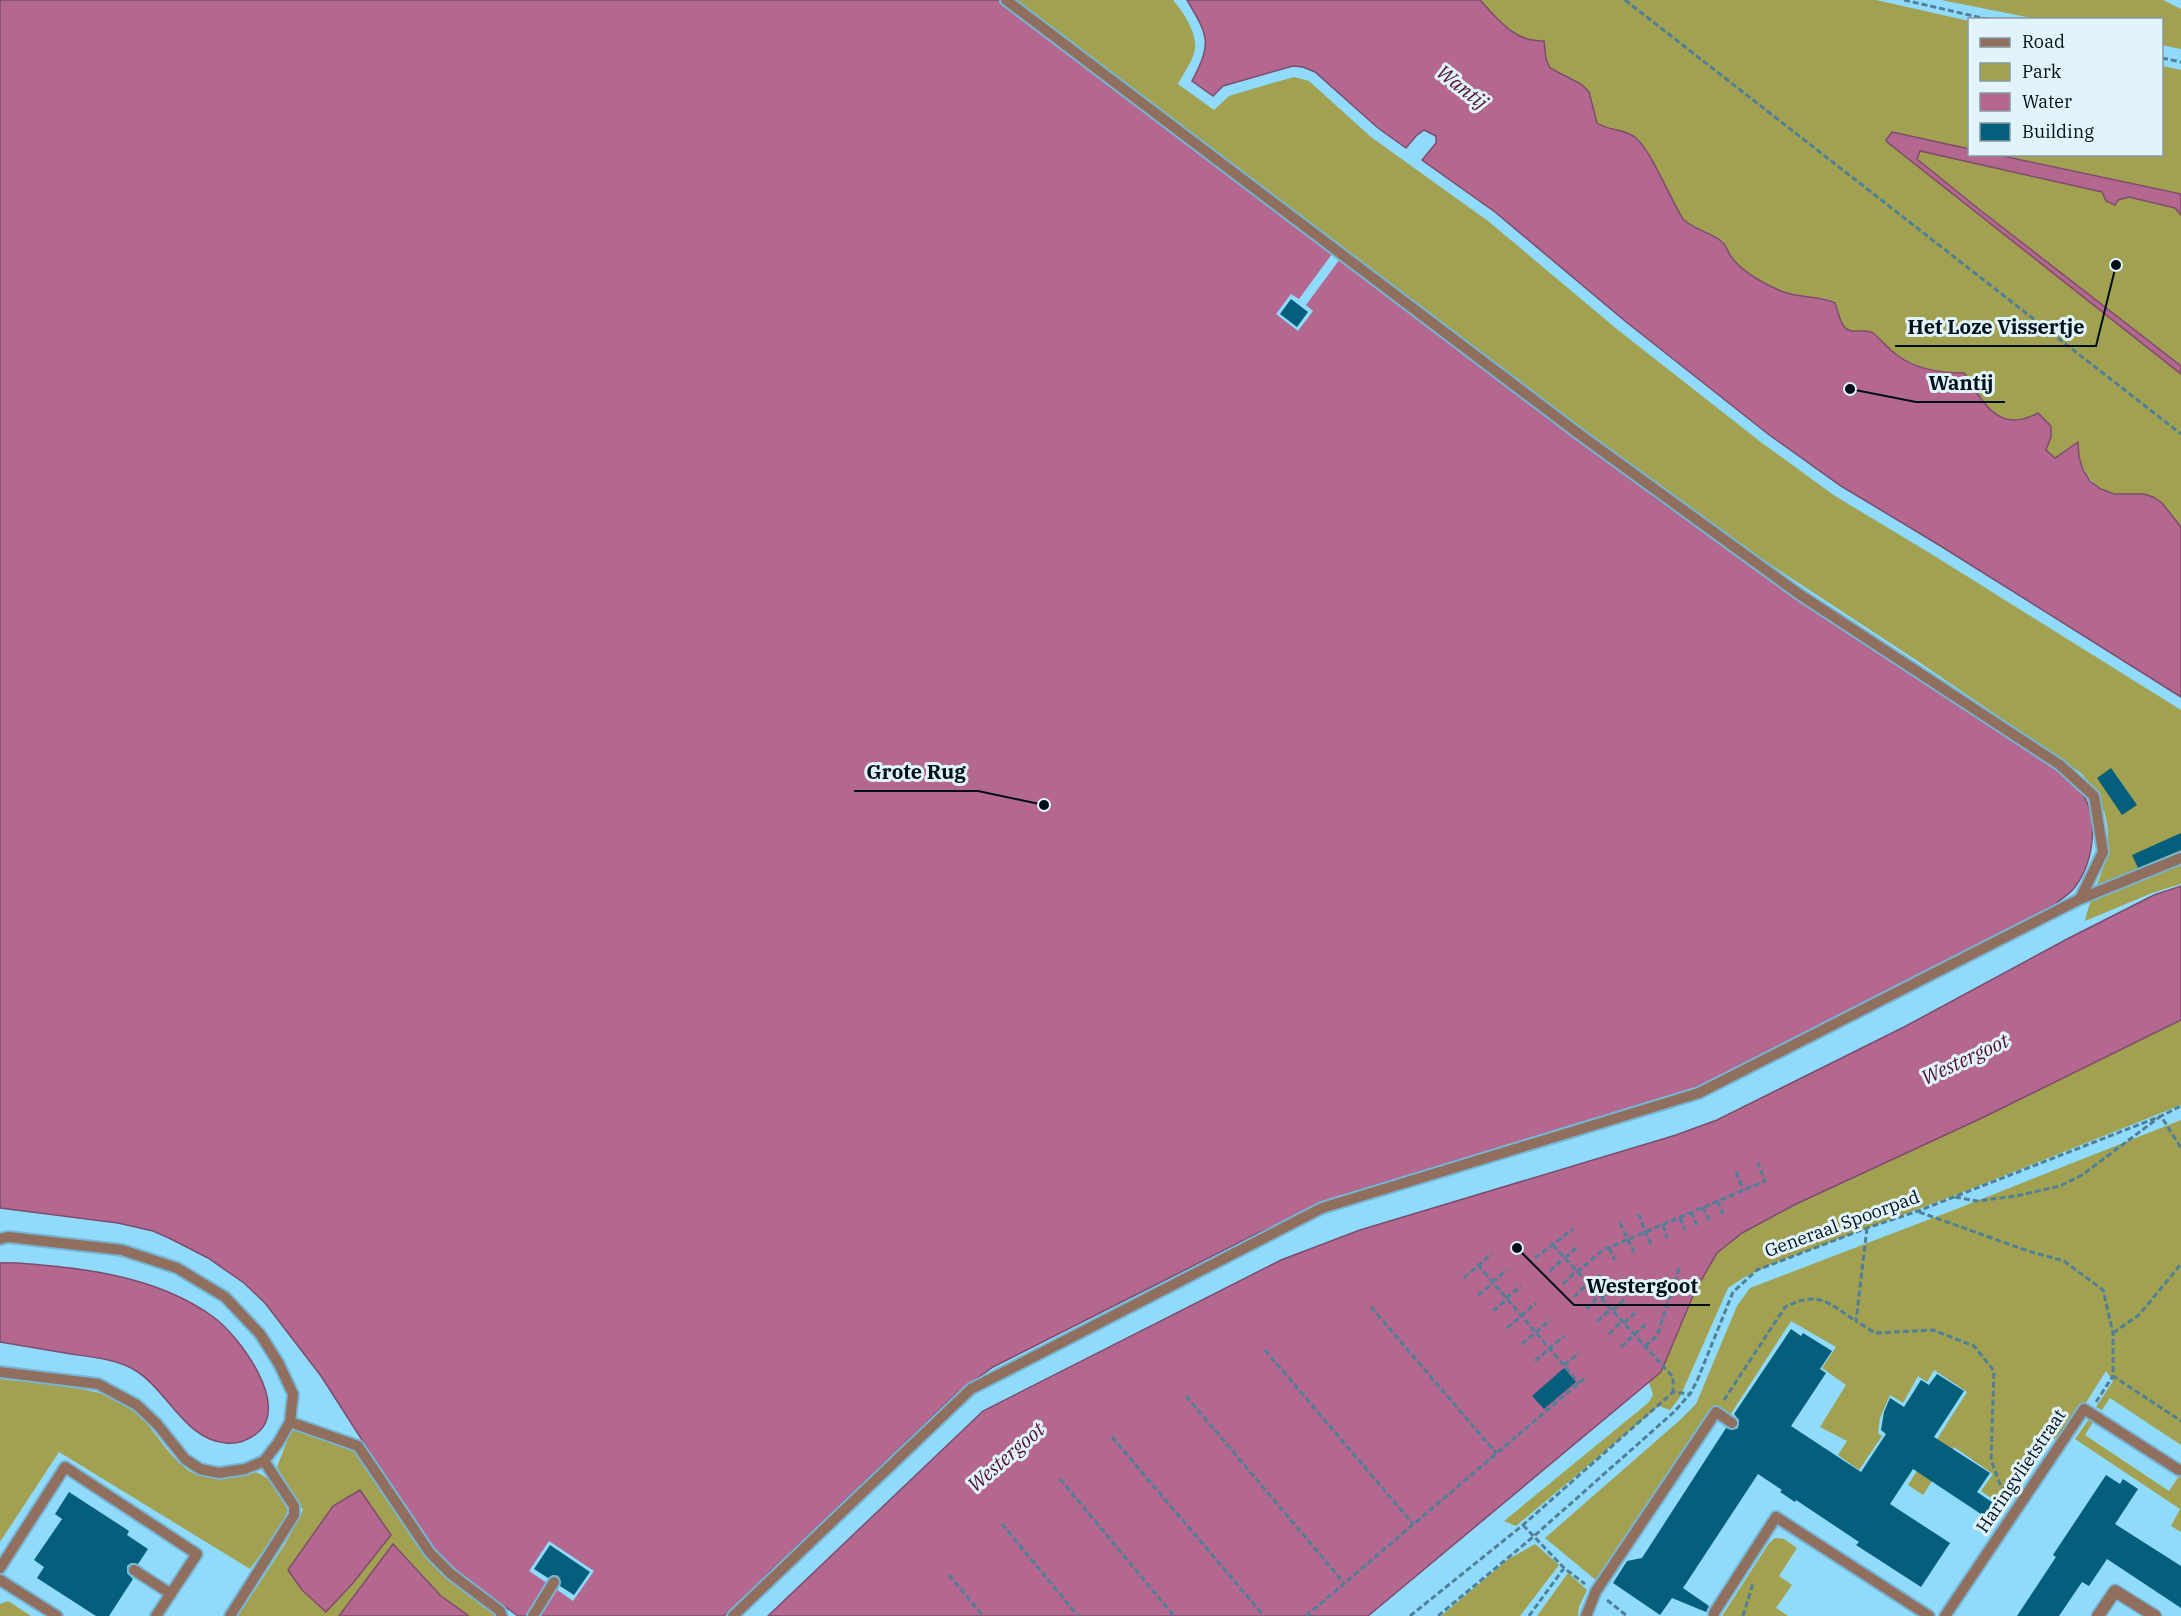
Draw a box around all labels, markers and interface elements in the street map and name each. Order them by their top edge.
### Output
legend [1968,18,2163,156]
text: Road [2022,30,2065,53]
water label: Wantij [1431,58,1494,115]
text: Park [2022,60,2062,83]
text: Water [2022,90,2072,113]
text: Building [2022,120,2094,143]
callout: Het Loze Vissertje [1895,308,2096,346]
text: Het Loze Vissertje [1908,313,2084,340]
callout: Wantij [1916,364,2005,402]
text: Wantij [1928,369,1994,396]
callout: Grote Rug [854,753,978,791]
text: Grote Rug [866,758,966,785]
water label: Westergoot [1917,1026,2014,1091]
street label: Generaal Spoorpad [1761,1185,1922,1262]
callout: Westergoot [1574,1267,1710,1305]
text: Westergoot [1586,1272,1698,1299]
street label: Haringvlietstraat [1971,1404,2071,1537]
water label: Westergoot [961,1415,1051,1498]

